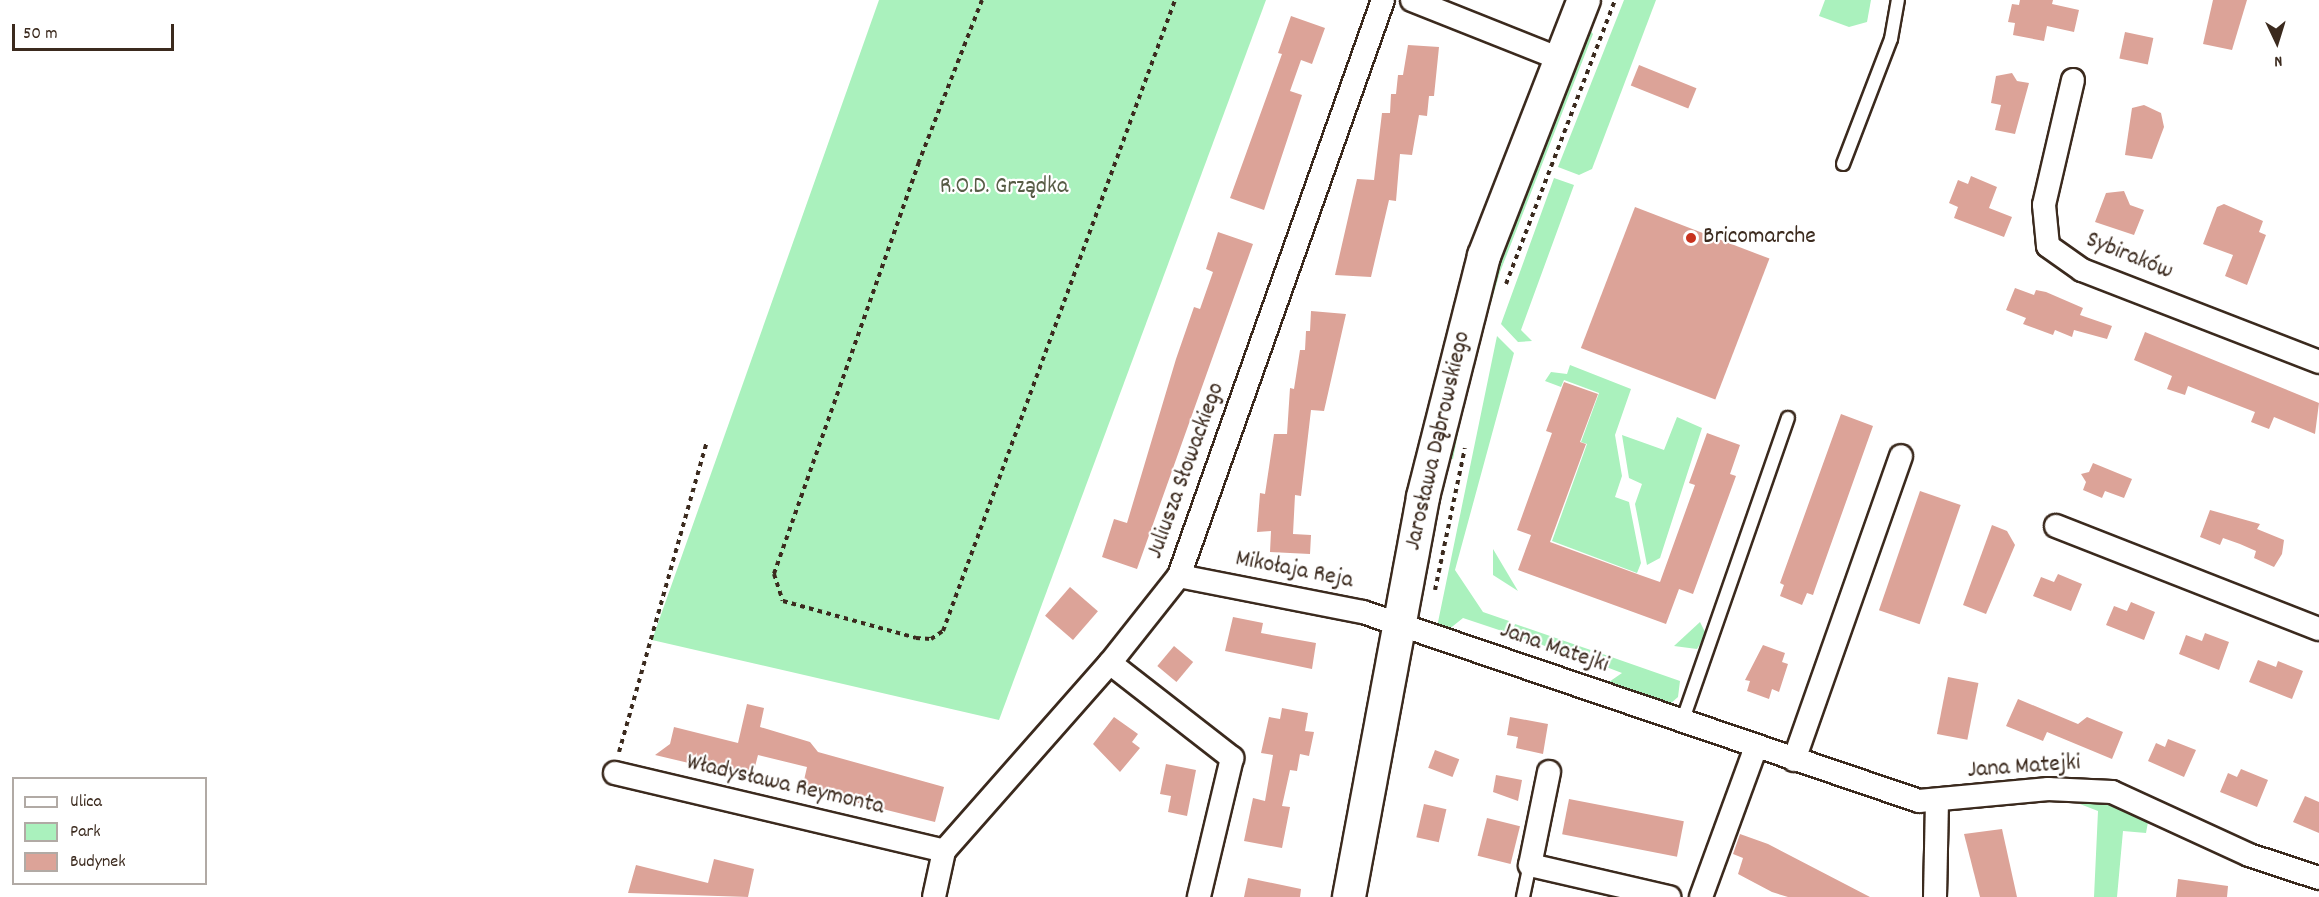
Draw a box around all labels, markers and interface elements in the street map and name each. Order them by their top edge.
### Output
scale bar [15,12,177,50]
north arrow [2247,12,2307,72]
text: 50 m [23,22,58,47]
text: N [2274,49,2283,72]
park label: R.O.D. Grządka [940,174,1068,202]
place label: Bricomarche [1703,224,1816,252]
street label: Sybiraków [2081,227,2177,287]
marker: Bricomarche [1684,231,1698,245]
street label: Jarosława Dąbrowskiego [1400,329,1478,553]
street label: Juliusza Słowackiego [1142,379,1232,563]
street label: Mikołaja Reja [1233,545,1355,597]
street label: Jana Matejki [1496,617,1612,681]
street label: Władysława Reymonta [683,749,887,823]
street label: Jana Matejki [1967,750,2081,786]
legend [12,777,207,885]
text: Ulica [70,790,102,815]
text: Park [70,820,101,845]
text: Budynek [70,850,126,875]

